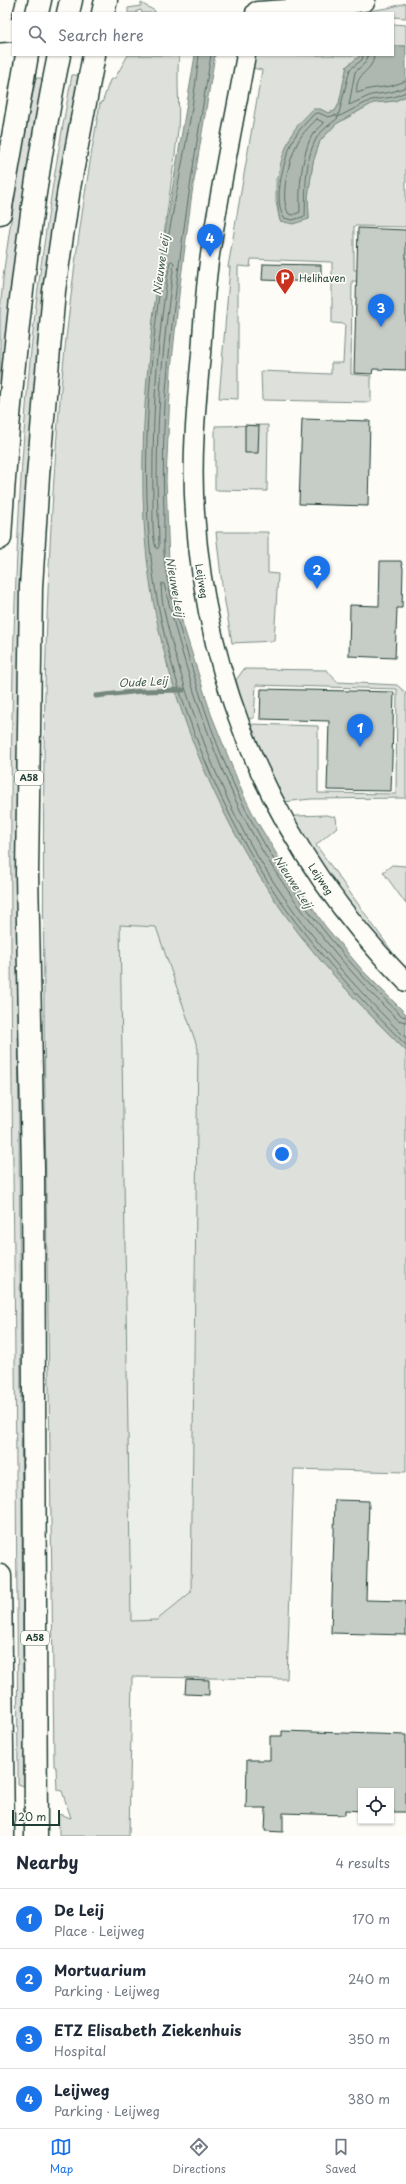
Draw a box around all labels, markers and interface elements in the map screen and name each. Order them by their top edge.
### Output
search box [12,12,394,56]
icon: search [26,23,48,45]
text: Search here [58,23,144,46]
pin: 4 [197,224,223,257]
water label: Nieuwe Leij [148,232,173,296]
parking icon: Helihaven [274,267,296,295]
place label: Helihaven [299,270,346,285]
pin: 3 [368,294,394,327]
water label: Nieuwe Leij [162,556,189,620]
pin: 2 [304,556,330,589]
street label: Leijweg [192,562,213,600]
water label: Oude Leij [118,672,170,691]
pin: 1 [347,714,373,747]
road number: A58 [15,771,43,785]
water label: Nieuwe Leij [270,852,318,913]
street label: Leijweg [305,860,338,898]
your location [272,1144,292,1164]
road number: A58 [21,1631,49,1645]
map controls [358,1788,394,1824]
button: locate [358,1788,394,1824]
scale bar [12,1808,60,1827]
text: 20 m [18,1808,46,1825]
text: Nearby [16,1849,78,1875]
text: 4 results [336,1853,390,1872]
text: De Leij [54,1898,104,1921]
text: 1 [26,1909,32,1928]
text: 170 m [352,1909,390,1928]
text: Place · Leijweg [54,1921,145,1940]
text: Mortuarium [54,1958,146,1981]
text: 2 [24,1969,34,1988]
text: 240 m [348,1969,390,1988]
text: Parking · Leijweg [54,1981,160,2000]
text: ETZ Elisabeth Ziekenhuis [54,2018,242,2041]
text: 3 [25,2029,33,2048]
text: 350 m [348,2029,390,2048]
text: Hospital [54,2041,106,2060]
text: Leijweg [54,2078,110,2101]
text: 4 [25,2089,33,2108]
text: 380 m [347,2089,390,2108]
text: Parking · Leijweg [54,2101,160,2120]
tab: Map [50,2136,73,2177]
tab: Directions [172,2136,226,2177]
tab: Saved [325,2136,356,2177]

